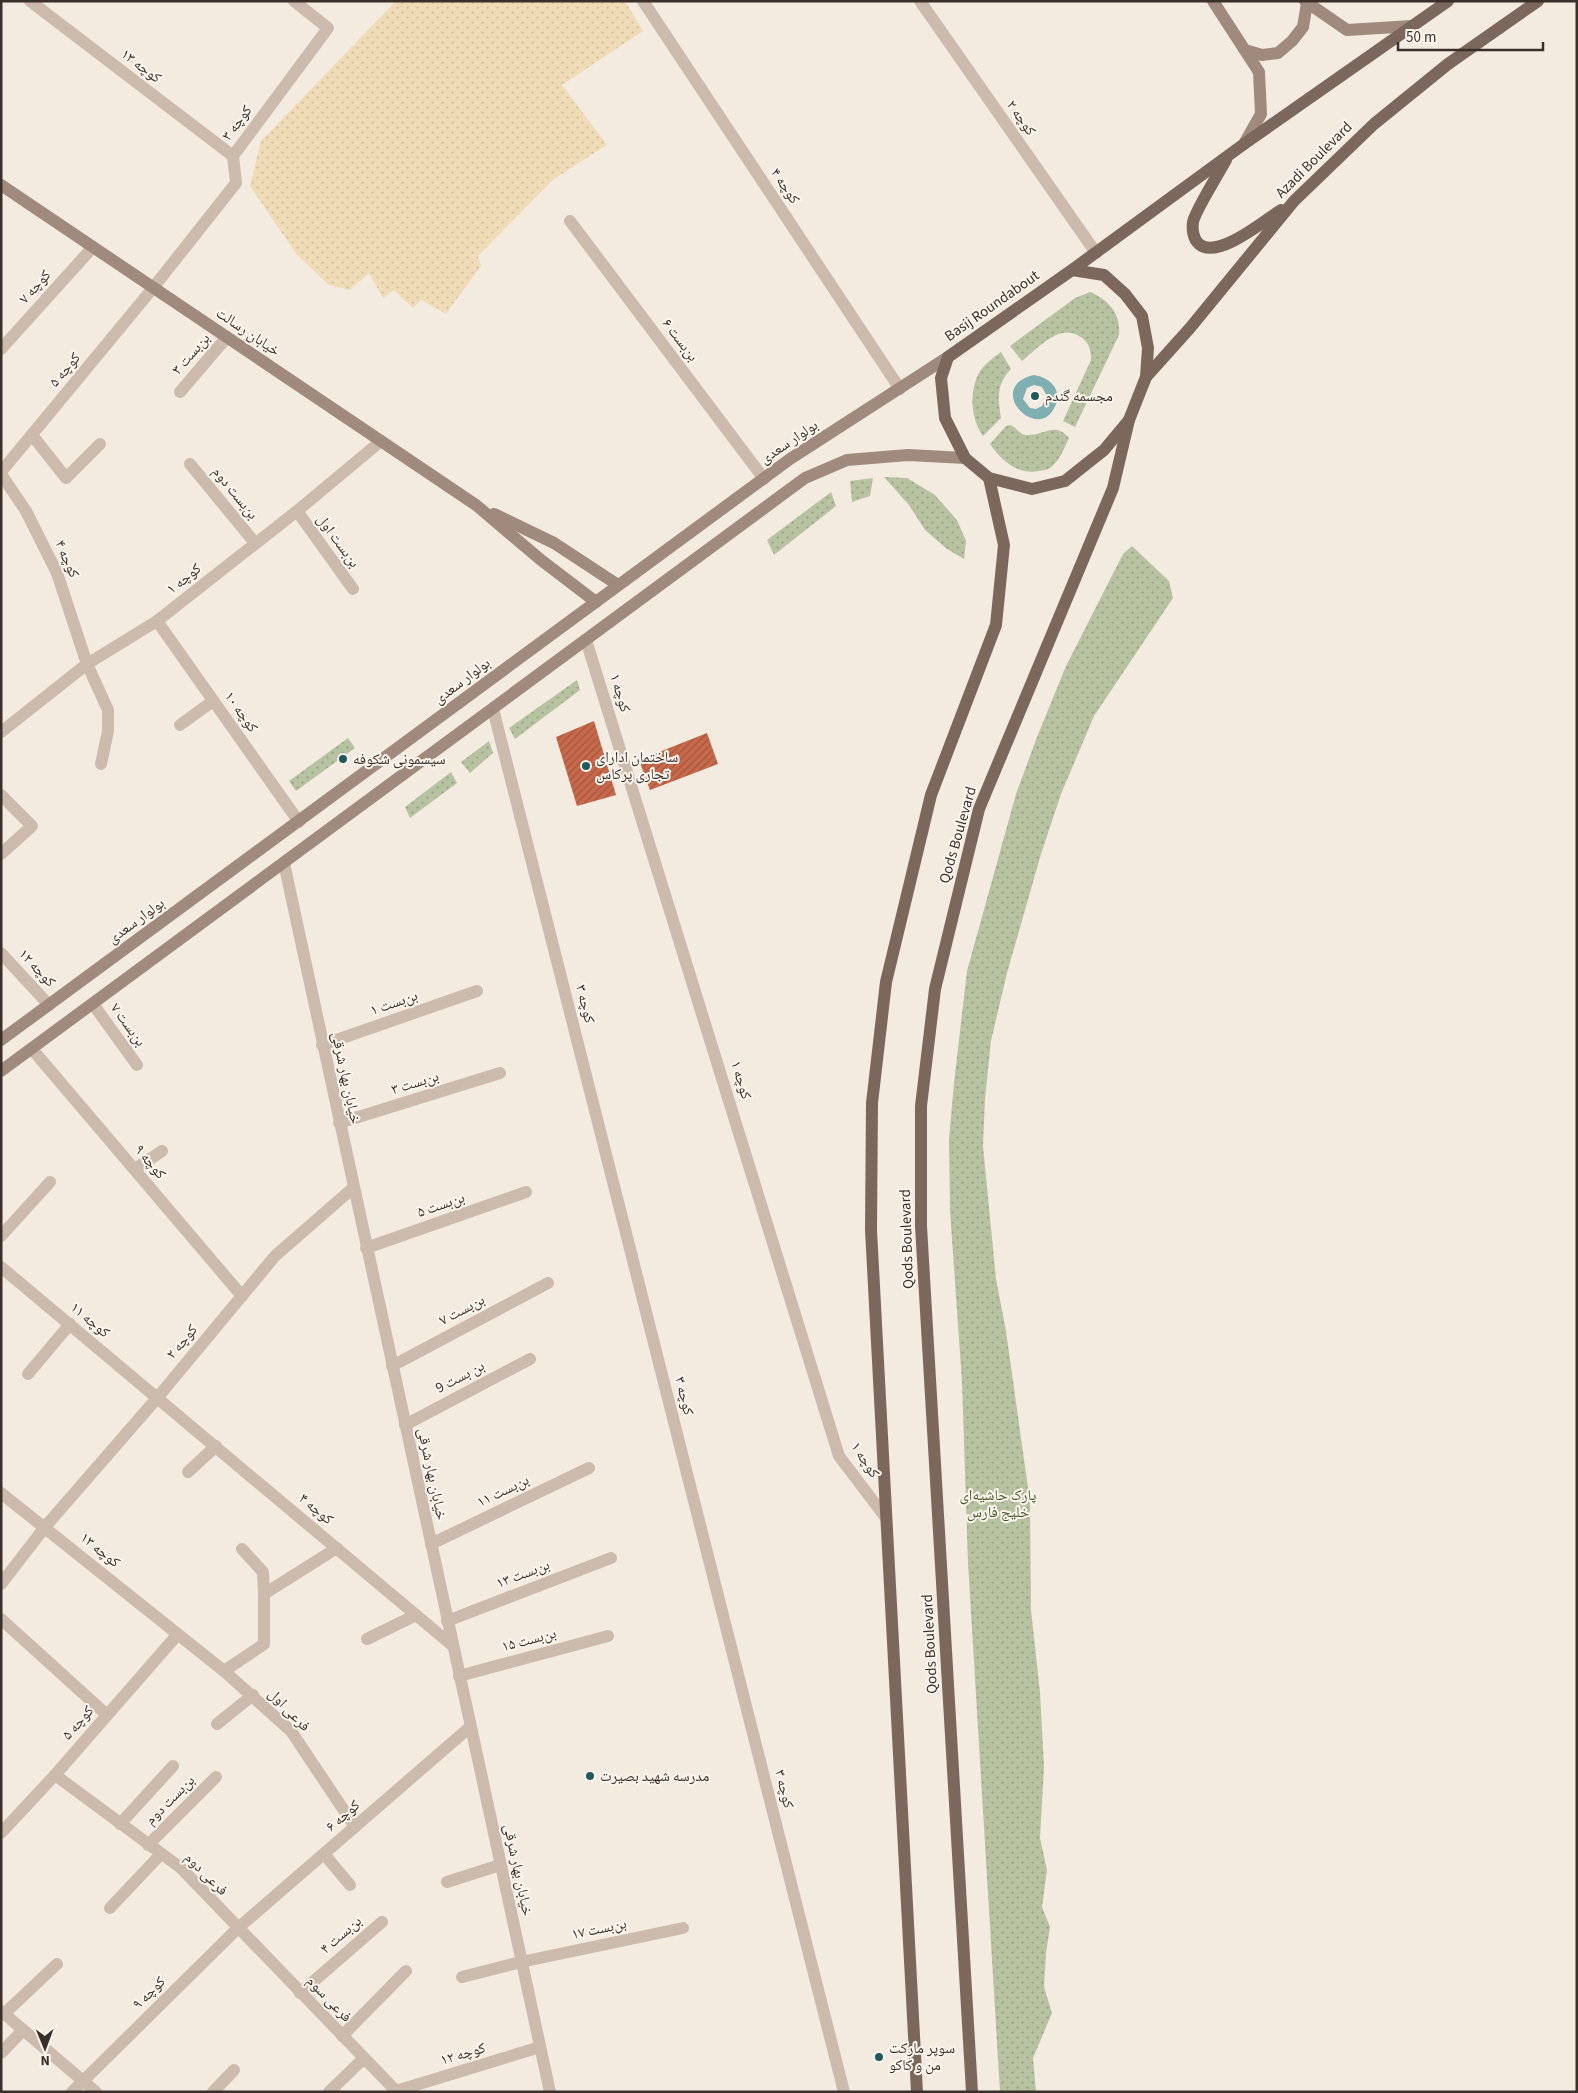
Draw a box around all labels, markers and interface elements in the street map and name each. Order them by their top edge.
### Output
scale bar [1398,20,1543,52]
text: 50 m [1406,27,1436,48]
street label: کوچه ۱۳ [116,44,166,88]
street label: کوچه ۲ [1001,96,1041,140]
street label: کوچه ۳ [217,101,257,145]
street label: Azadi Boulevard [1271,117,1357,203]
street label: کوچه ۴ [765,164,805,208]
street label: کوچه ۷ [14,265,56,309]
street label: Basij Roundabout [940,265,1044,347]
street label: خیابان رسالت [212,303,285,361]
street label: بن‌بست ۶ [657,314,703,366]
street label: بن‌بست ۳ [167,329,215,379]
street label: کوچه ۵ [44,348,86,392]
place label: مجسمه گندم [1045,386,1113,407]
marker: مجسمه گندم [1029,390,1041,402]
street label: بولوار سعدی [756,415,822,469]
street label: بن‌بست دوم [207,462,263,524]
street label: بن‌بست اول [311,510,365,572]
street label: کوچه ۴ [49,537,85,581]
street label: کوچه ۱ [162,558,206,600]
street label: بولوار سعدی [429,653,495,709]
street label: کوچه ۱ [604,671,636,715]
street label: کوچه ۱۰ [219,687,263,737]
place label: ساختمان ادارای تجاری پرکاس [596,747,678,785]
place label: سیسمونی شکوفه [353,749,446,770]
marker: سیسمونی شکوفه [337,753,349,765]
marker: ساختمان ادارای تجاری پرکاس [580,760,592,772]
street label: Qods Boulevard [934,784,982,886]
street label: بولوار سعدی [103,893,169,949]
street label: کوچه ۱۲ [14,944,60,992]
street label: کوچه ۳ [570,982,600,1026]
street label: بن‌بست ۱ [367,985,421,1021]
street label: بن‌بست ۷ [105,999,151,1051]
street label: خیابان بهار شرقی [326,1030,366,1126]
street label: کوچه ۱ [725,1058,757,1102]
street label: بن‌بست ۳ [389,1066,441,1100]
street label: کوچه ۹ [129,1140,171,1184]
street label: بن‌بست ۵ [414,1187,468,1223]
street label: Qods Boulevard [895,1189,919,1289]
street label: بن‌بست ۷ [435,1289,489,1331]
street label: کوچه ۱۱ [66,1297,114,1343]
street label: کوچه ۲ [161,1320,203,1364]
street label: بن بست 9 [432,1355,488,1399]
street label: کوچه ۳ [669,1374,699,1418]
street label: خیابان بهار شرقی [412,1426,452,1522]
street label: کوچه ۱ [845,1438,885,1482]
street label: بن‌بست ۱۱ [473,1469,533,1513]
park label: پارک حاشیه‌ای خلیج فارس [960,1485,1036,1523]
street label: کوچه ۴ [294,1488,338,1530]
street label: کوچه ۱۳ [75,1527,125,1573]
street label: بن‌بست ۱۳ [493,1554,553,1594]
street label: Qods Boulevard [917,1594,943,1694]
street label: بن‌بست ۱۵ [499,1623,559,1657]
street label: فرعی اول [263,1684,315,1736]
street label: کوچه ۵ [57,1701,99,1745]
place label: مدرسه شهید بصیرت [600,1766,709,1787]
street label: کوچه ۳ [769,1767,799,1811]
street label: بن‌بست دوم [140,1770,200,1830]
marker: مدرسه شهید بصیرت [584,1770,596,1782]
street label: کوچه ۶ [321,1795,365,1837]
street label: خیابان بهار شرقی [498,1822,538,1918]
street label: فرعی دوم [180,1848,232,1900]
street label: بن‌بست ۴ [316,1911,366,1959]
street label: بن‌بست ۱۷ [570,1913,628,1945]
street label: فرعی سوم [301,1971,357,2027]
street label: کوچه ۹ [128,1972,170,2014]
north arrow [20,2023,70,2073]
street label: کوچه ۱۲ [438,2037,488,2071]
place label: سوپر مارکت من و کاکو [889,2038,955,2076]
text: N [40,2050,50,2070]
marker: سوپر مارکت من و کاکو [873,2051,885,2063]

